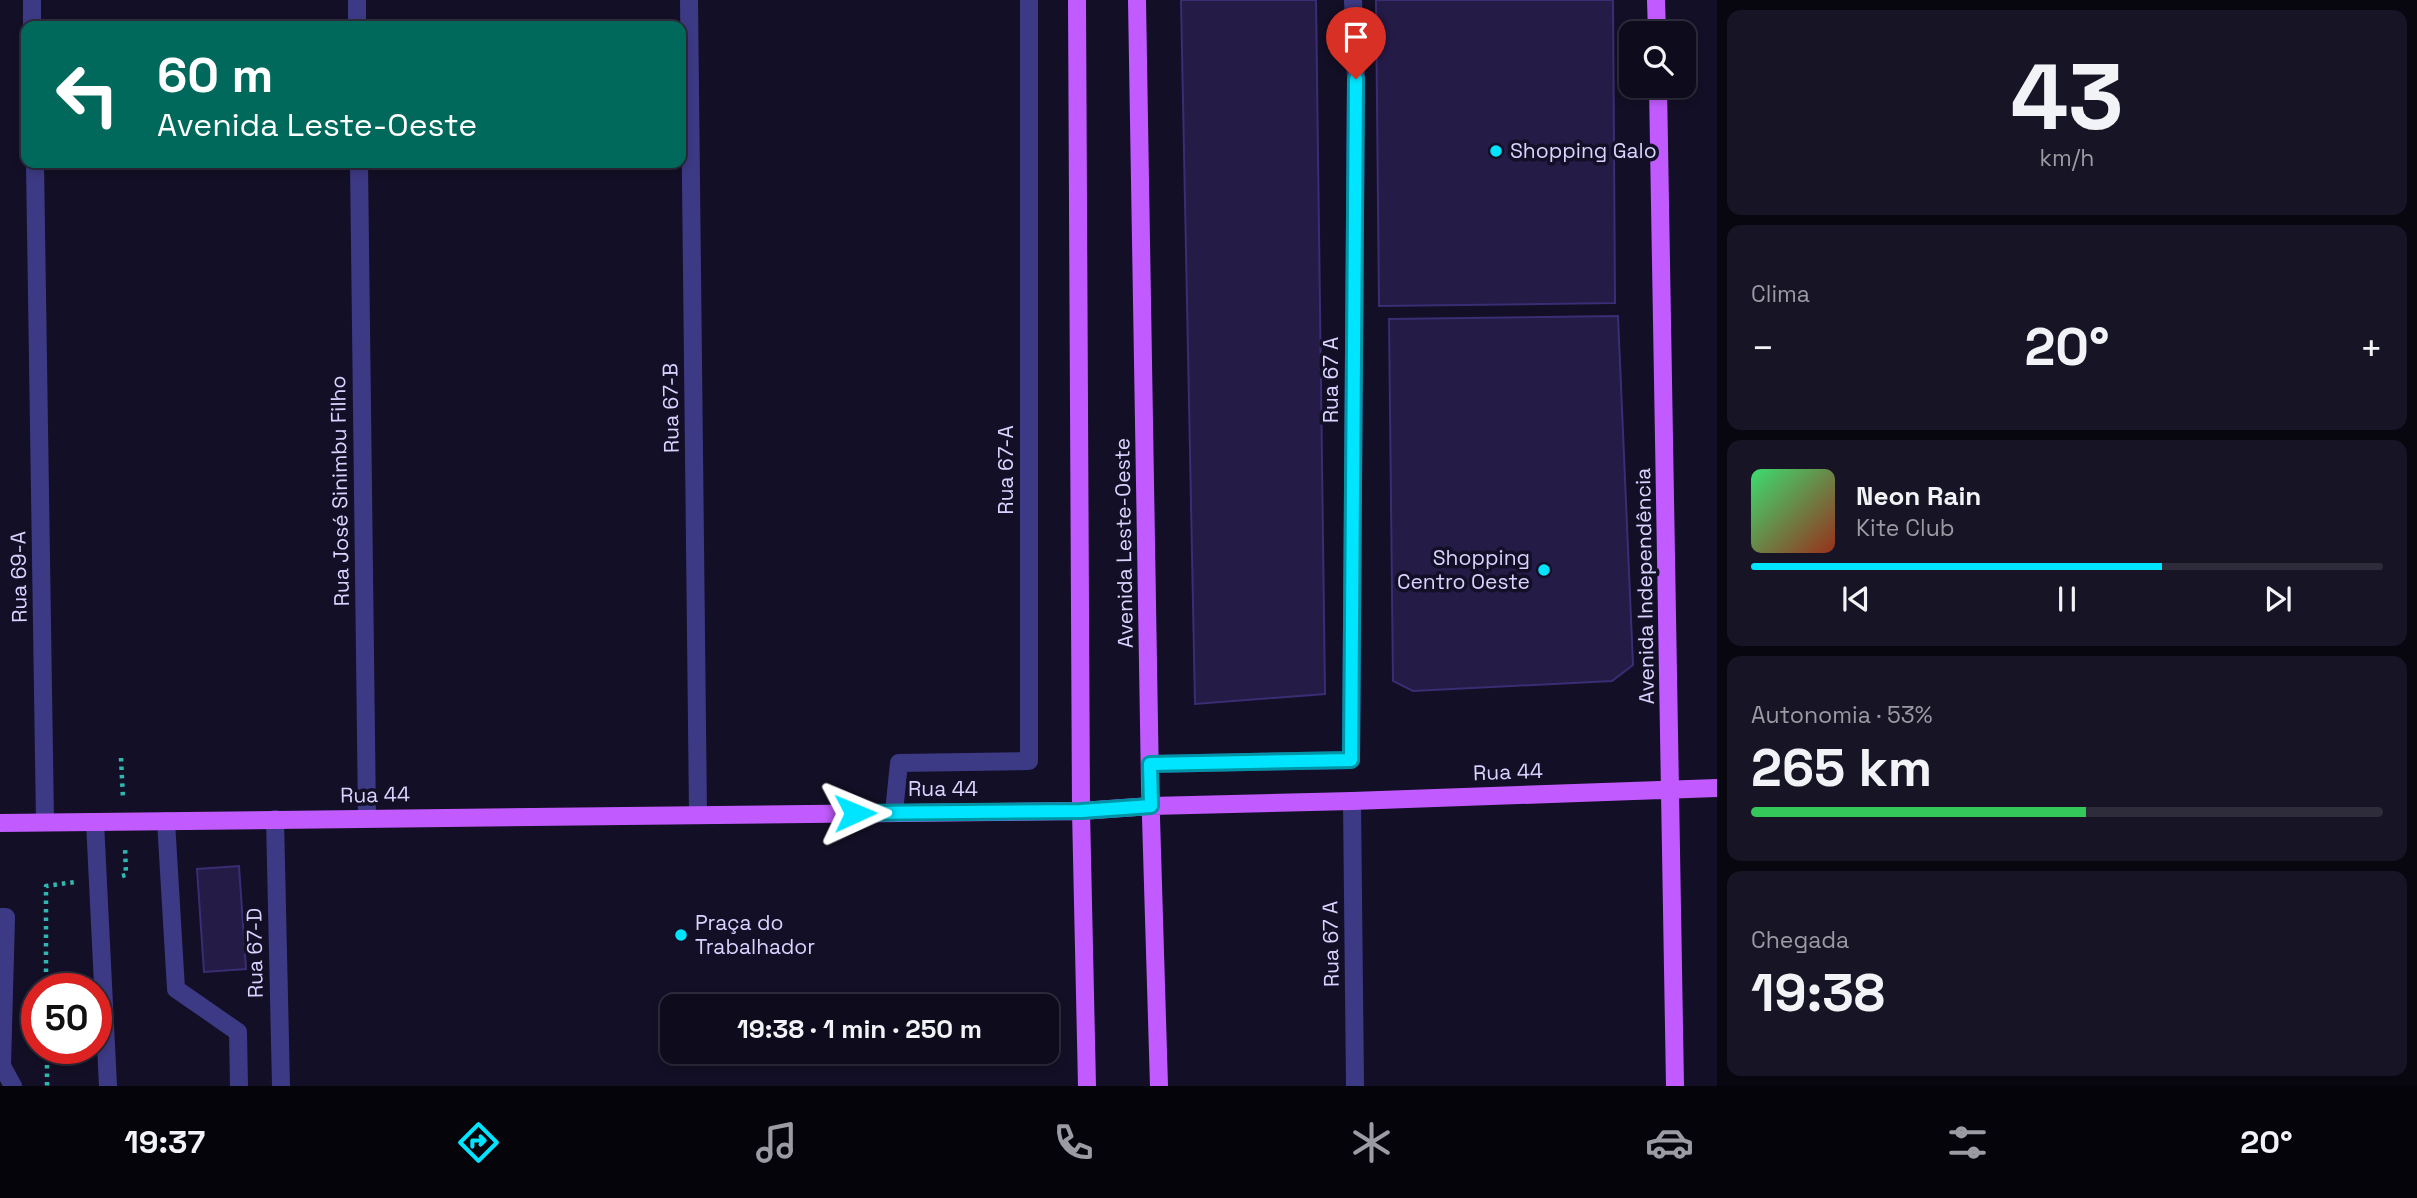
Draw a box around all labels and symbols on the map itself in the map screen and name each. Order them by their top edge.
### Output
pin [1326,7,1386,79]
place label: Shopping Galo [1510,137,1657,164]
marker: Shopping Galo [1488,143,1504,159]
street label: Rua 67 A [1317,337,1344,423]
street label: Rua 67-B [656,363,685,453]
street label: Rua José Sinimbu Filho [324,375,355,607]
street label: Rua 67-A [992,425,1019,515]
street label: Avenida Leste-Oeste [1108,438,1139,648]
street label: Avenida Independência [1629,467,1660,705]
street label: Rua 69-A [4,531,33,623]
place label: Shopping Centro Oeste [1397,544,1530,595]
marker: Shopping Centro Oeste [1536,562,1552,578]
street label: Rua 44 [1473,757,1543,786]
street label: Rua 44 [908,775,978,802]
position arrow [818,776,892,850]
street label: Rua 44 [340,780,410,809]
street label: Rua 67 A [1316,901,1345,987]
street label: Rua 67-D [240,908,269,998]
place label: Praça do Trabalhador [695,909,815,960]
marker: Praça do Trabalhador [673,927,689,943]
speed limit sign: 50 [21,973,112,1064]

